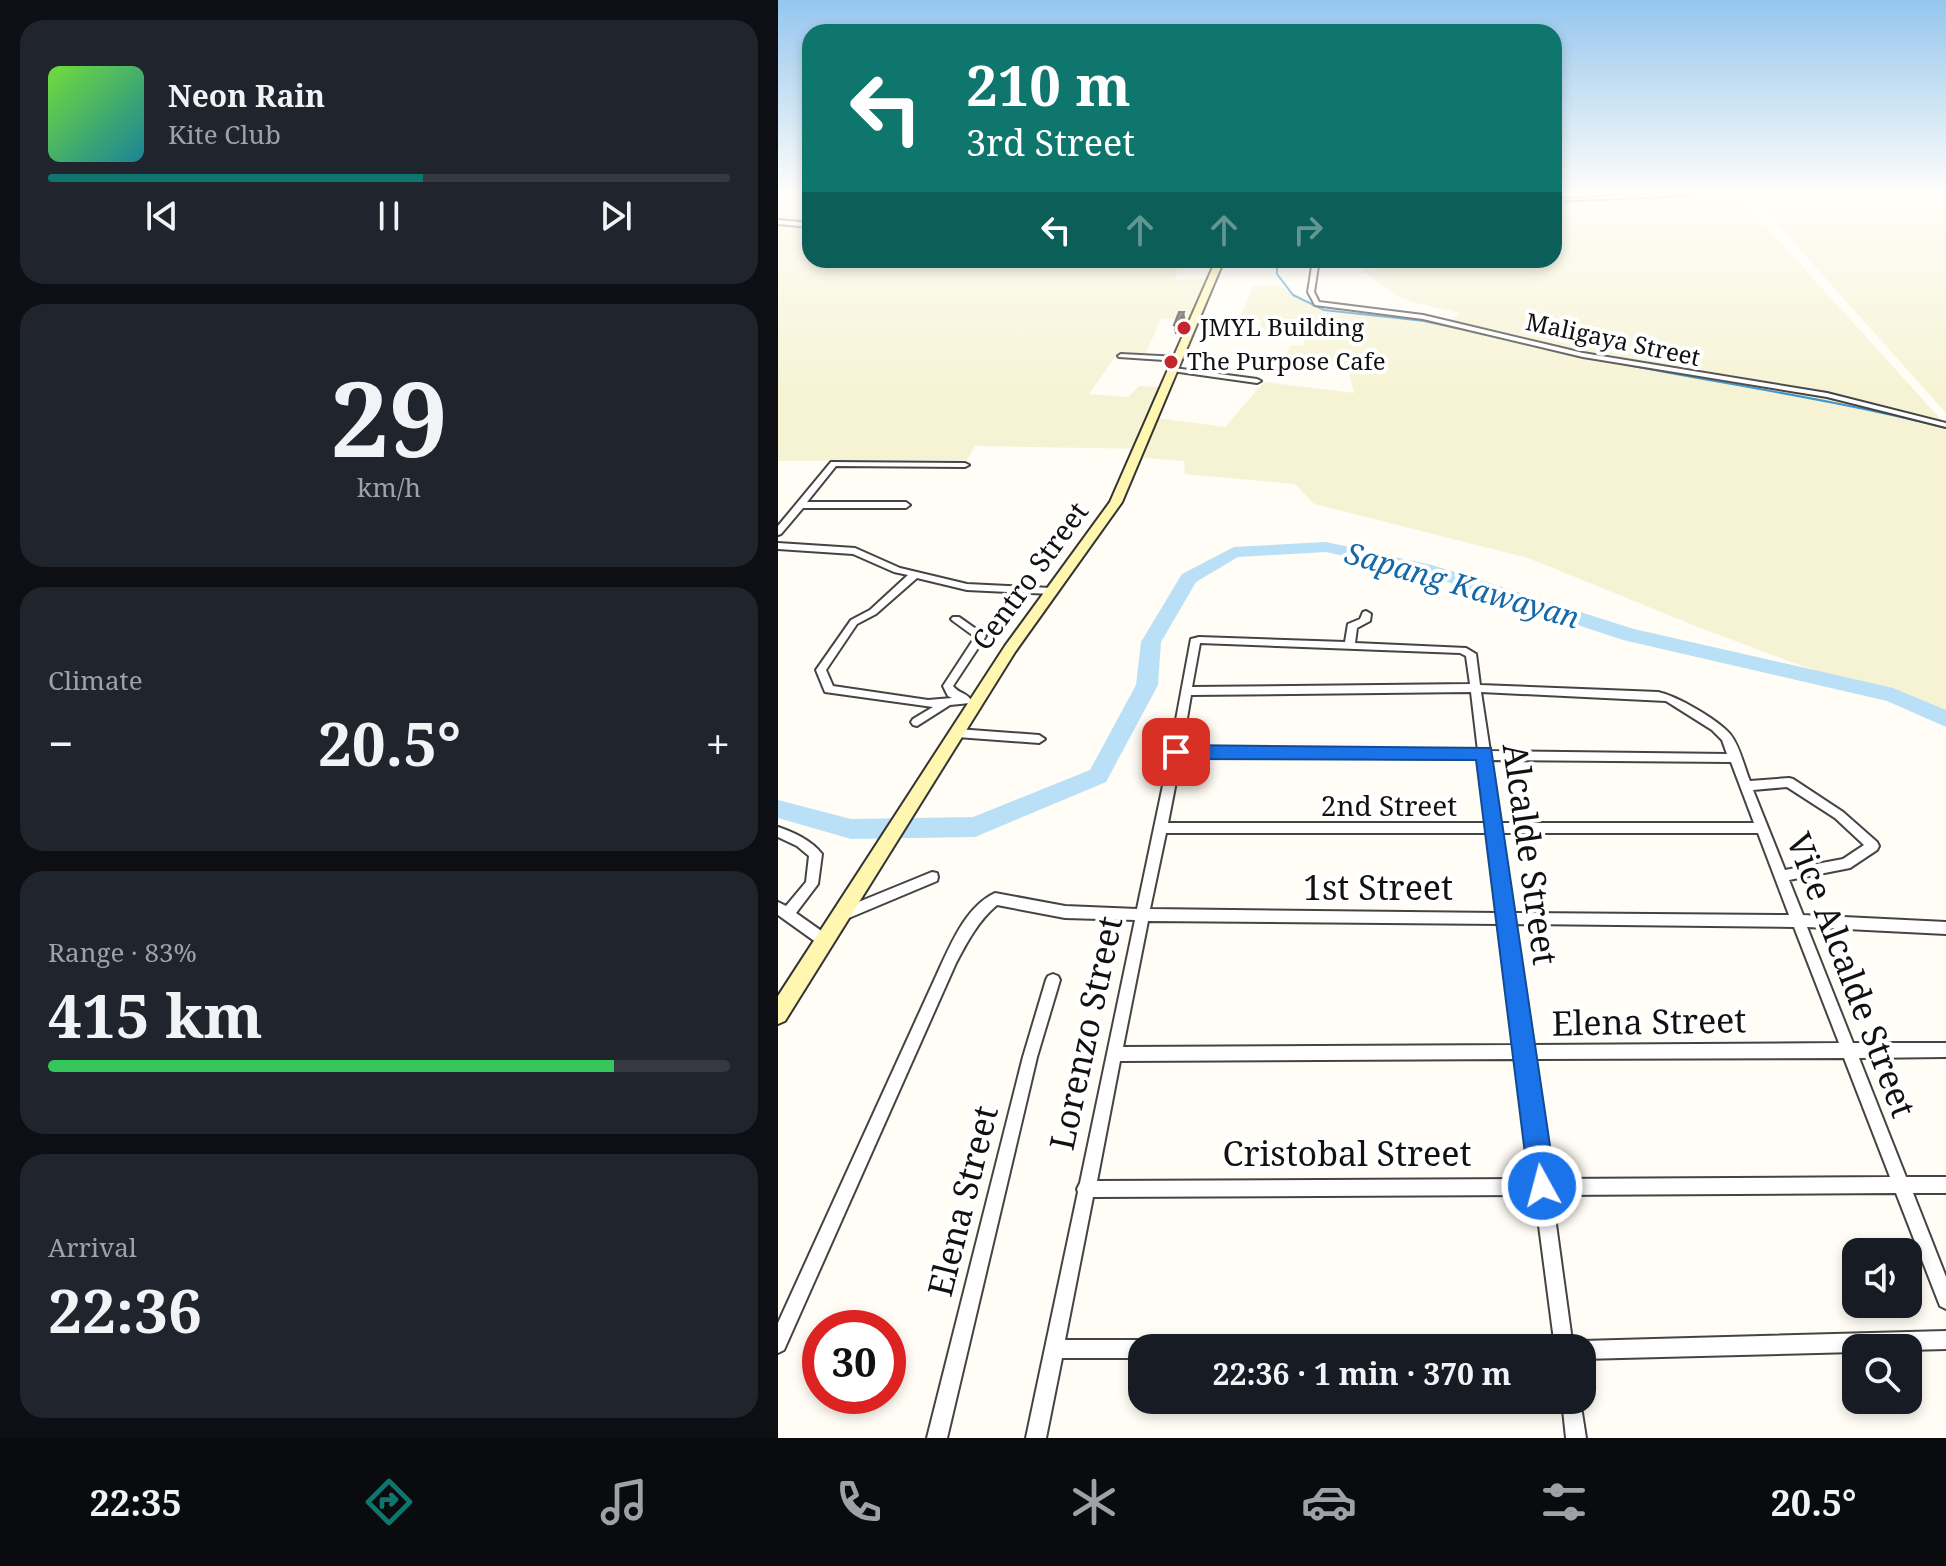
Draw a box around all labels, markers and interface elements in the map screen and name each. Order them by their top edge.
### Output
text: 210 m [966,46,1131,122]
icon: left [834,56,938,160]
text: Neon Rain [168,75,325,116]
text: Kite Club [168,116,281,152]
text: 3rd Street [966,118,1135,167]
icon: previous [140,194,184,238]
icon: pause [367,194,411,238]
icon: next [594,194,638,238]
icon: left [1034,208,1078,252]
icon: ahead [1118,208,1162,252]
icon: ahead [1202,208,1246,252]
icon: right [1286,208,1330,252]
street label: Maligaya Street [1523,304,1703,373]
place label: JMYL Building [1199,310,1364,343]
marker: JMYL Building [1175,319,1193,337]
place label: The Purpose Cafe [1187,344,1386,377]
text: 29 [330,346,448,487]
marker: The Purpose Cafe [1162,353,1180,371]
text: km/h [357,469,421,505]
street label: Centro Street [962,493,1096,657]
water label: Sapang Kawayan [1341,532,1584,638]
text: Climate [48,662,143,698]
text: 20.5° [318,702,461,784]
text: − [48,713,73,773]
text: + [705,713,730,773]
pin [1142,718,1210,786]
icon: arrive [1154,730,1198,774]
street label: Alcalde Street [1493,740,1569,968]
street label: 2nd Street [1321,786,1457,824]
street label: Vice Alcalde Street [1776,826,1927,1124]
street label: 1st Street [1303,864,1453,910]
street label: Lorenzo Street [1038,912,1132,1154]
text: Range · 83% [48,934,197,970]
text: 415 km [48,974,263,1056]
street label: Elena Street [1551,996,1747,1046]
street label: Elena Street [916,1101,1008,1301]
street label: Cristobal Street [1223,1130,1471,1176]
position arrow [1500,1144,1584,1228]
text: Arrival [48,1229,137,1265]
map controls [1842,1238,1922,1414]
button: sound [1842,1238,1922,1318]
text: 22:36 [48,1269,202,1351]
speed limit sign: 30 [802,1310,906,1414]
button: search [1842,1334,1922,1414]
text: 22:36 · 1 min · 370 m [1213,1353,1511,1394]
icon: directions [361,1474,417,1530]
icon: music [596,1474,652,1530]
icon: phone [831,1474,887,1530]
icon: climate [1066,1474,1122,1530]
icon: car [1301,1474,1357,1530]
icon: filters [1536,1474,1592,1530]
text: 22:35 [89,1478,182,1527]
text: 20.5° [1770,1478,1856,1527]

